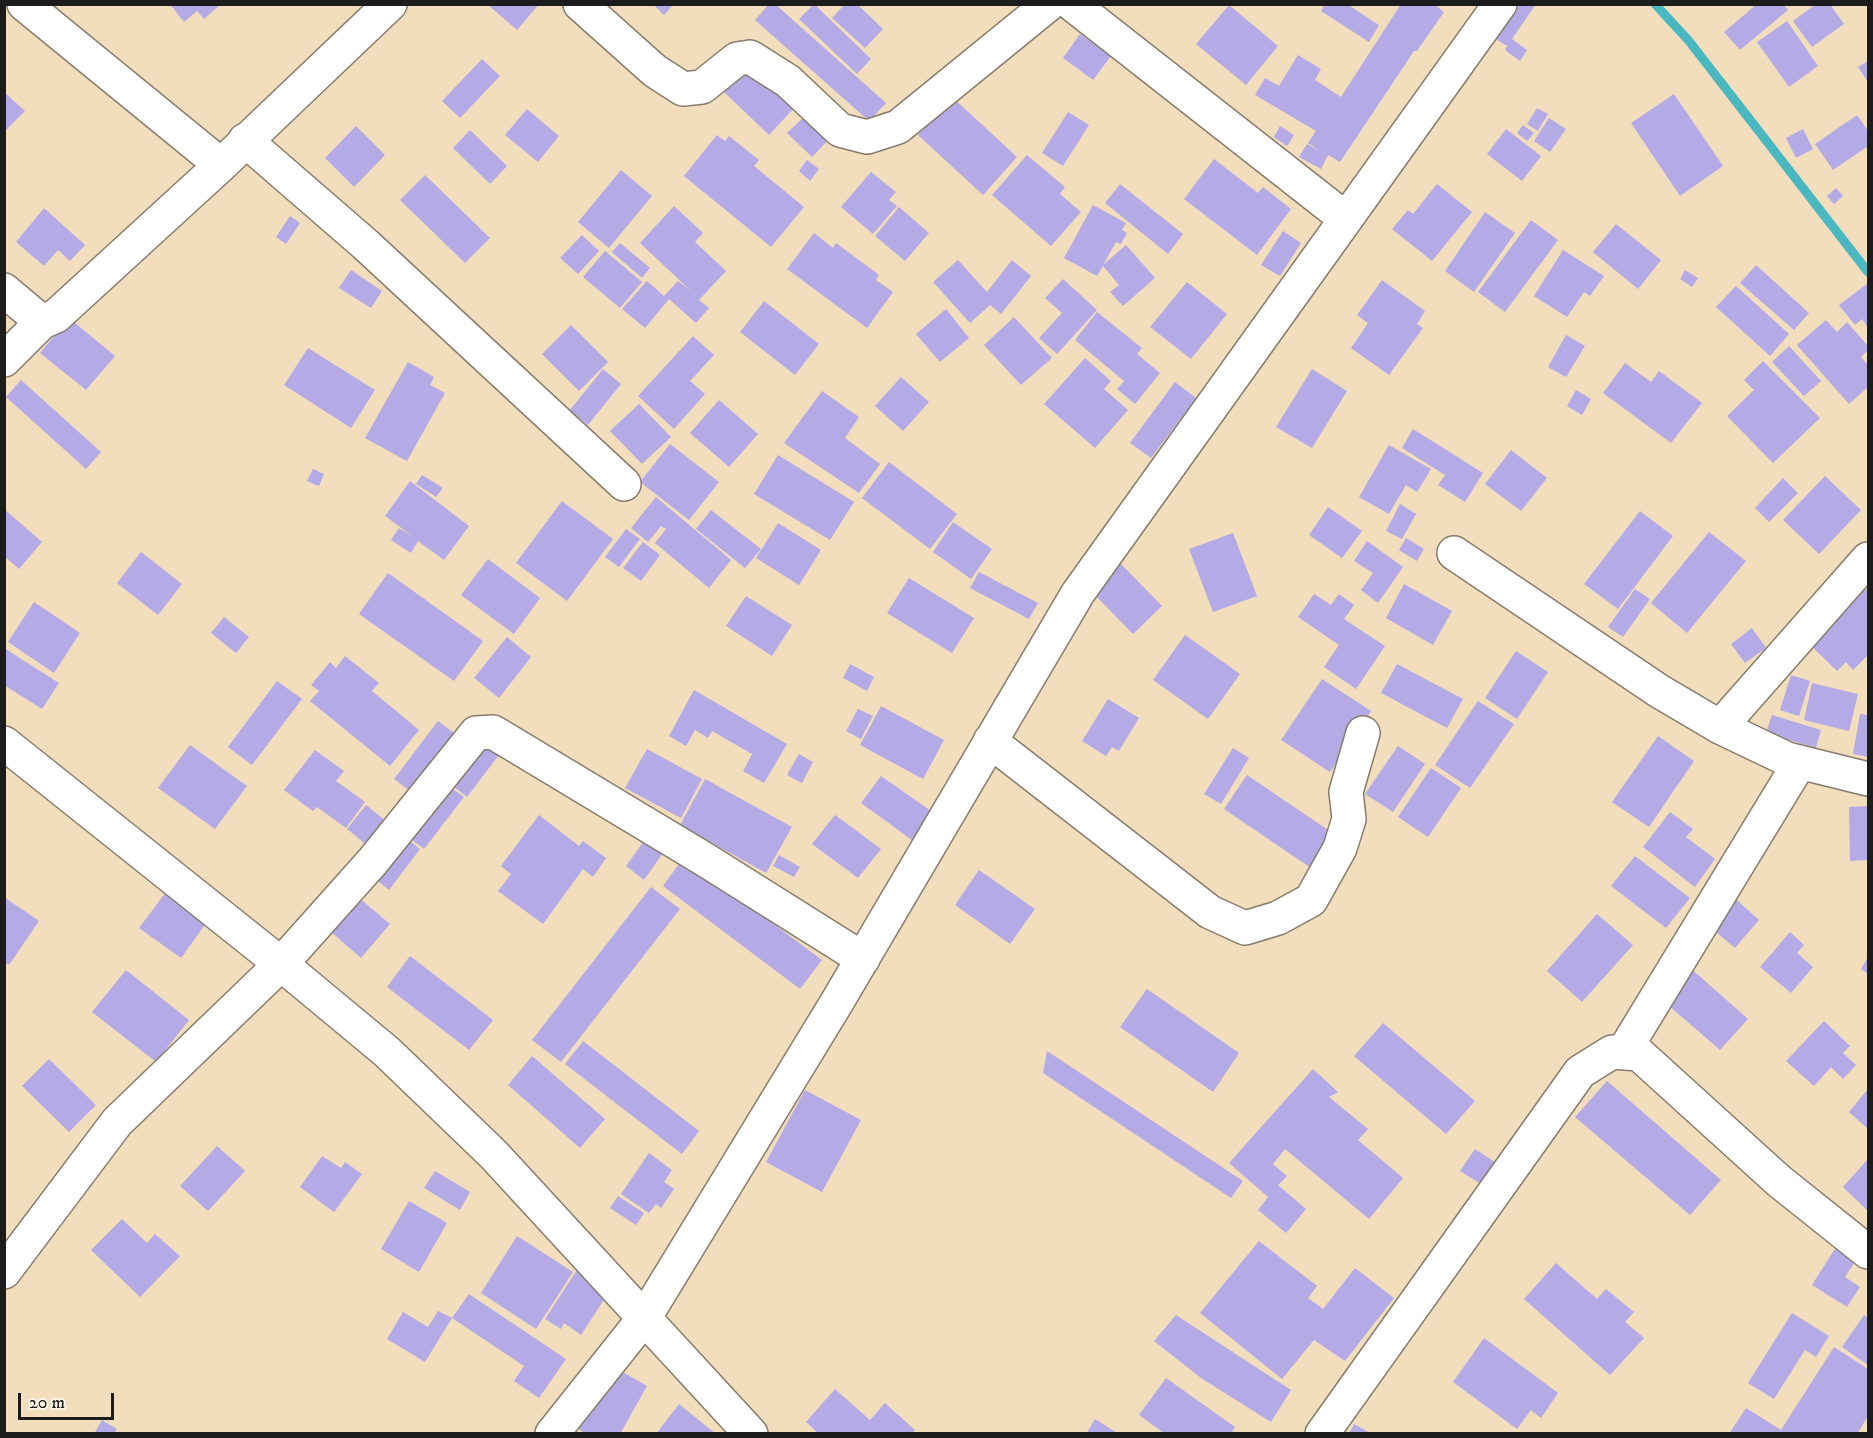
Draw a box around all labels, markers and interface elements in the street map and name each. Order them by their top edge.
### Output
scale bar [21,1381,117,1419]
text: 20 m [29,1392,65,1414]

